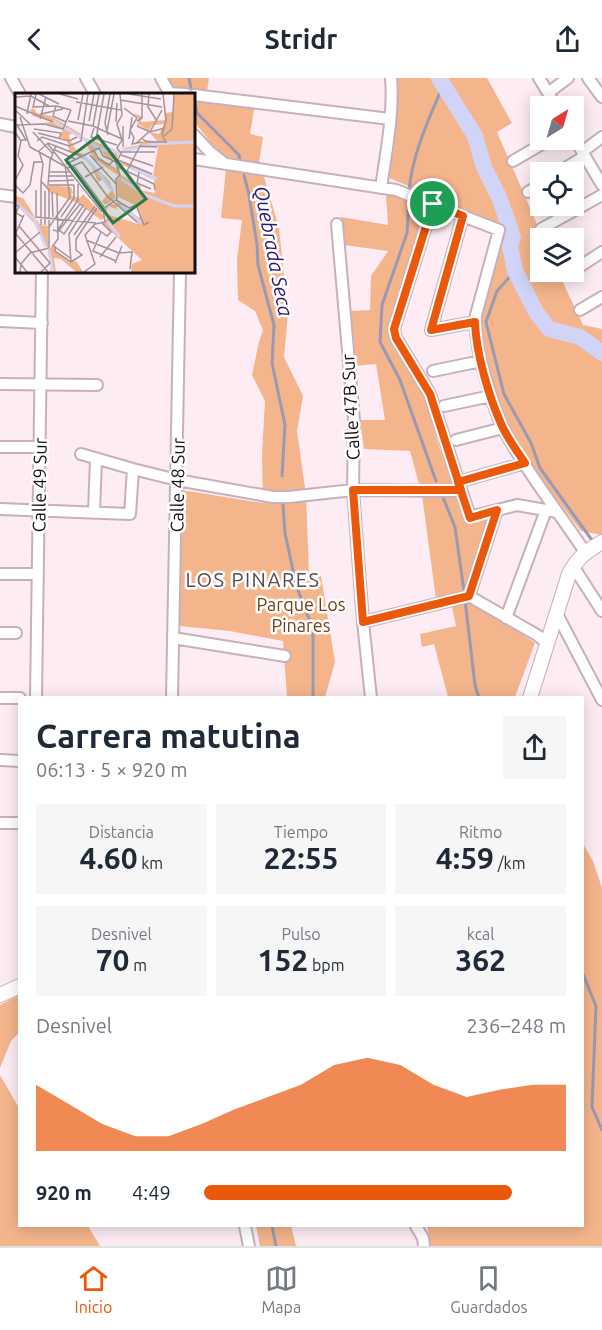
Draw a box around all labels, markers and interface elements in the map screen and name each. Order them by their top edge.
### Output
icon: back [18,23,51,56]
icon: share [551,23,584,56]
text: Stridr [265,24,337,54]
inset map [15,93,195,273]
north arrow [530,96,584,150]
map controls [530,96,584,282]
button: locate [530,162,584,216]
pin [407,178,458,229]
water label: Quebrada Seca [249,184,298,318]
icon: arrive [416,187,449,220]
button: layers [530,228,584,282]
street label: Calle 47B Sur [337,353,363,461]
street label: Calle 49 Sur [28,437,50,533]
street label: Calle 48 Sur [166,437,188,533]
district label: LOS PINARES [185,568,321,591]
park label: Parque Los Pinares [256,594,346,635]
button: share [503,716,566,779]
text: Carrera matutina [36,717,301,754]
text: 06:13 · 5 × 920 m [36,758,188,781]
text: Distancia [89,823,154,841]
text: Tiempo [274,823,328,841]
text: Ritmo [459,823,502,841]
text: 4.60 [79,841,138,875]
text: 22:55 [263,841,339,875]
text: 4:59 [436,841,494,875]
text: km [138,854,163,872]
text: /km [494,854,525,872]
text: Desnivel [91,925,152,943]
text: Pulso [281,925,321,943]
text: kcal [467,925,494,943]
text: 70 [96,943,130,977]
text: 152 [258,943,308,977]
text: 362 [455,943,506,977]
text: m [130,956,147,974]
text: bpm [308,956,344,974]
text: Desnivel [36,1014,112,1037]
text: 236–248 m [467,1014,566,1037]
text: 920 m [36,1181,92,1204]
text: 4:49 [132,1181,171,1204]
tab: Inicio [75,1262,112,1316]
tab: Mapa [261,1262,301,1316]
tab: Guardados [450,1262,527,1316]

